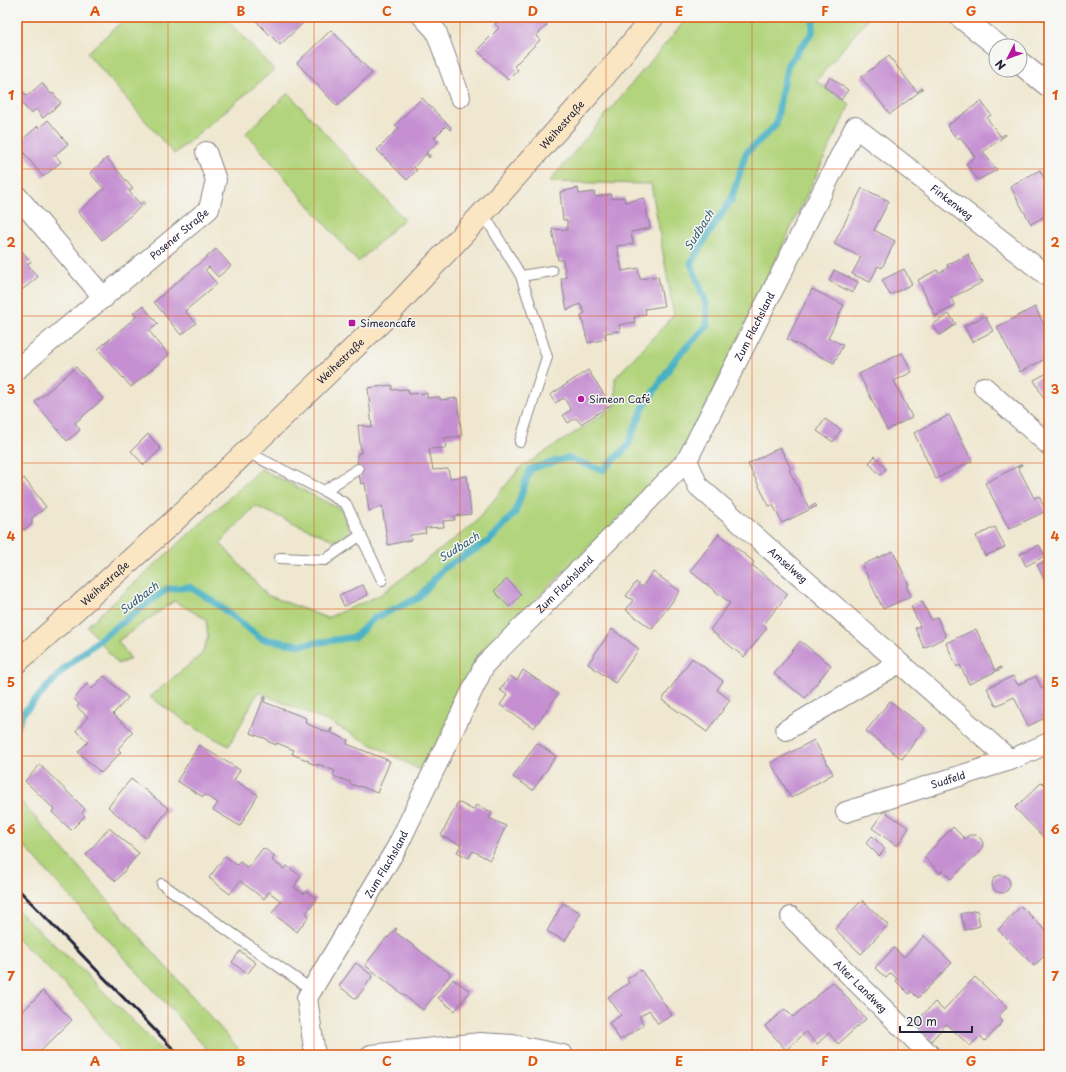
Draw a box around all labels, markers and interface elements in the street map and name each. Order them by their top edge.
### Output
text: A [90,1,100,20]
text: B [237,1,246,20]
text: C [382,1,392,20]
text: D [528,1,538,20]
text: E [675,1,683,20]
text: F [821,1,829,20]
text: G [966,1,976,20]
north arrow [988,38,1028,78]
text: N [991,56,1009,74]
text: 1 [8,85,14,104]
text: 1 [1052,85,1058,104]
street label: Weihestraße [536,97,587,152]
street label: Finkenweg [928,180,977,223]
street label: Posener Straße [146,204,212,263]
water label: Sudbach [679,206,718,253]
text: 2 [6,232,16,251]
text: 2 [1050,232,1060,251]
street label: Zum Flachsland [730,289,778,363]
place label: Simeoncafe [360,315,416,330]
marker: Simeoncafe [347,318,357,328]
street label: Weihestraße [313,334,367,387]
text: 3 [7,379,16,398]
text: 3 [1051,379,1060,398]
place label: Simeon Café [589,391,650,406]
marker: Simeon Café [576,394,586,404]
text: 4 [7,526,16,545]
text: 4 [1051,526,1060,545]
water label: Sudbach [435,527,483,566]
street label: Amselweg [765,543,811,586]
street label: Zum Flachsland [532,552,596,616]
street label: Weihestraße [77,557,132,609]
water label: Sudbach [116,577,162,618]
text: 5 [7,672,15,691]
text: 5 [1051,672,1059,691]
street label: Sudfeld [929,767,967,792]
text: 6 [6,819,16,838]
text: 6 [1050,819,1060,838]
street label: Zum Flachsland [360,828,411,901]
street label: Alter Landweg [831,956,891,1015]
text: 7 [7,966,15,985]
text: 7 [1051,966,1059,985]
scale bar [900,1008,972,1034]
text: 20 m [906,1012,937,1030]
text: A [90,1051,100,1070]
text: B [237,1051,246,1070]
text: C [382,1051,392,1070]
text: D [528,1051,538,1070]
text: E [675,1051,683,1070]
text: F [821,1051,829,1070]
text: G [966,1051,976,1070]

